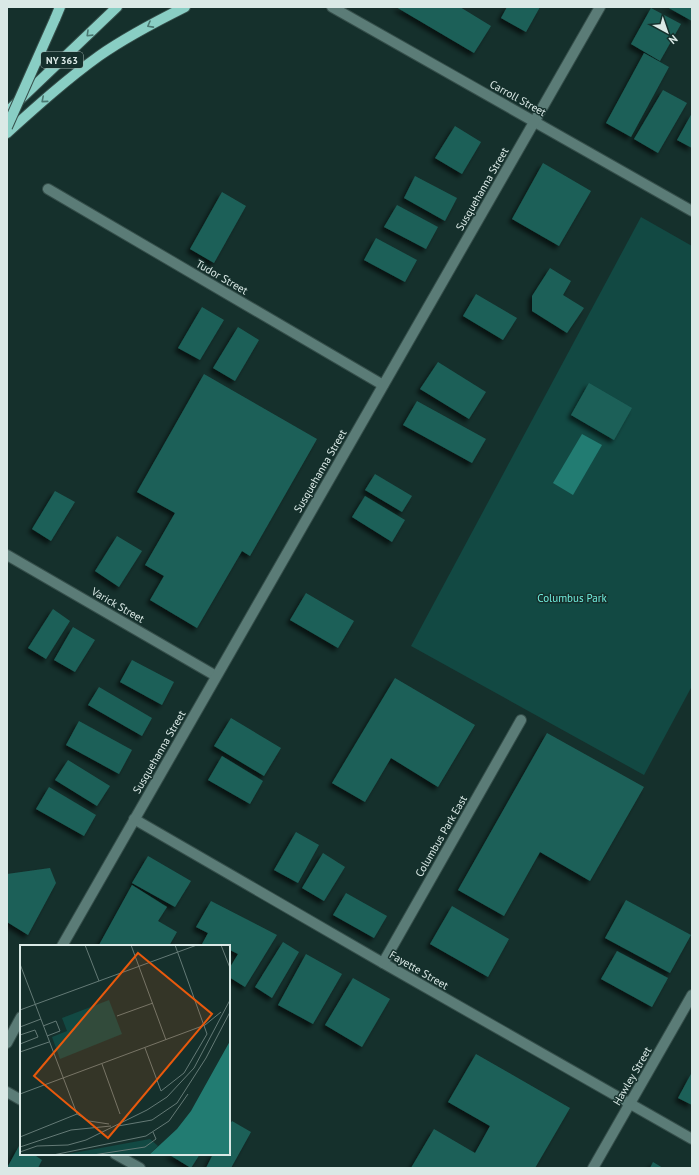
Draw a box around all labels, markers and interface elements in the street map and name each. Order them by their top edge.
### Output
north arrow [647,12,687,52]
one-way arrow [147,20,154,27]
one-way arrow [86,29,94,37]
text: N [666,32,681,47]
road number: NY 363 [41,52,83,68]
street label: Carroll Street [487,77,549,119]
one-way arrow [42,95,49,102]
street label: Susquehanna Street [452,145,512,233]
street label: Tudor Street [194,257,251,298]
street label: Susquehanna Street [290,427,350,515]
street label: Varick Street [88,584,147,626]
park label: Columbus Park [537,591,607,605]
street label: Susquehanna Street [129,708,189,796]
street label: Columbus Park East [412,792,470,879]
inset map [20,945,230,1155]
street label: Fayette Street [387,948,451,993]
street label: Hawley Street [610,1044,655,1108]

